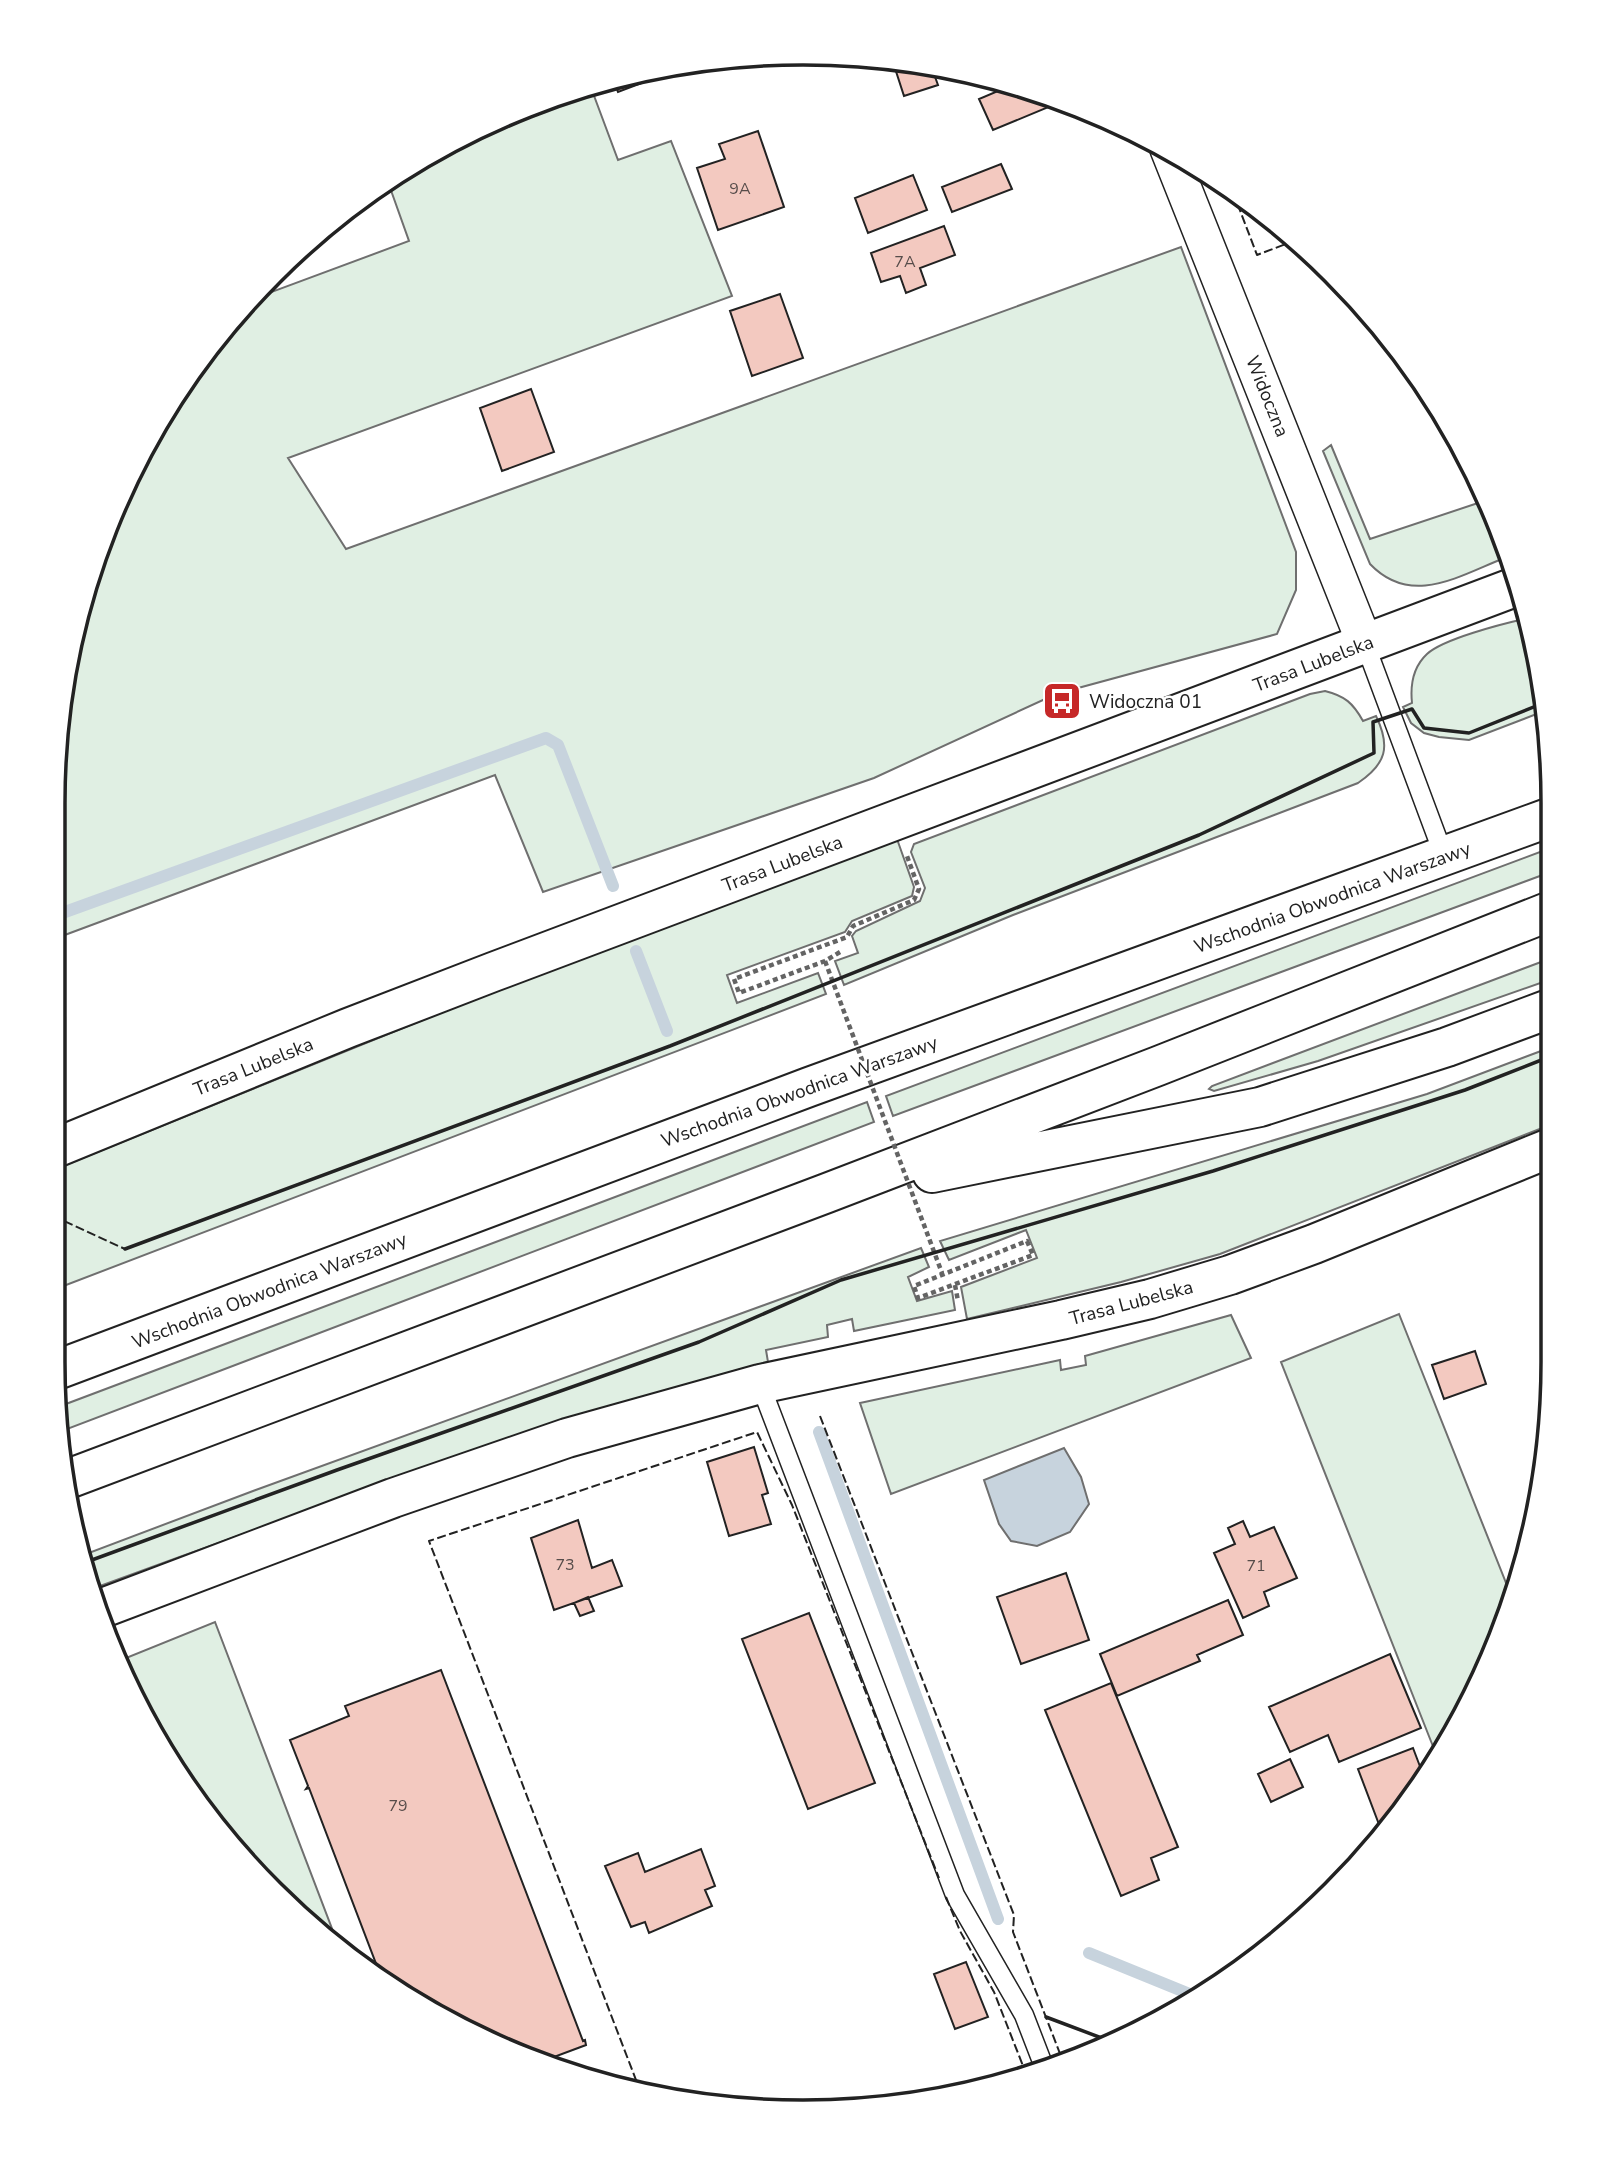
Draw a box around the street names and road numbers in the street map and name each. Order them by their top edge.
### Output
street label: Widoczna [1239,352,1295,441]
street label: Trasa Lubelska [1249,629,1377,699]
street label: Trasa Lubelska [718,829,846,899]
street label: Wschodnia Obwodnica Warszawy [1190,836,1474,960]
street label: Wschodnia Obwodnica Warszawy [657,1030,941,1154]
street label: Trasa Lubelska [190,1031,317,1103]
street label: Wschodnia Obwodnica Warszawy [128,1226,411,1356]
street label: Trasa Lubelska [1067,1274,1196,1332]

